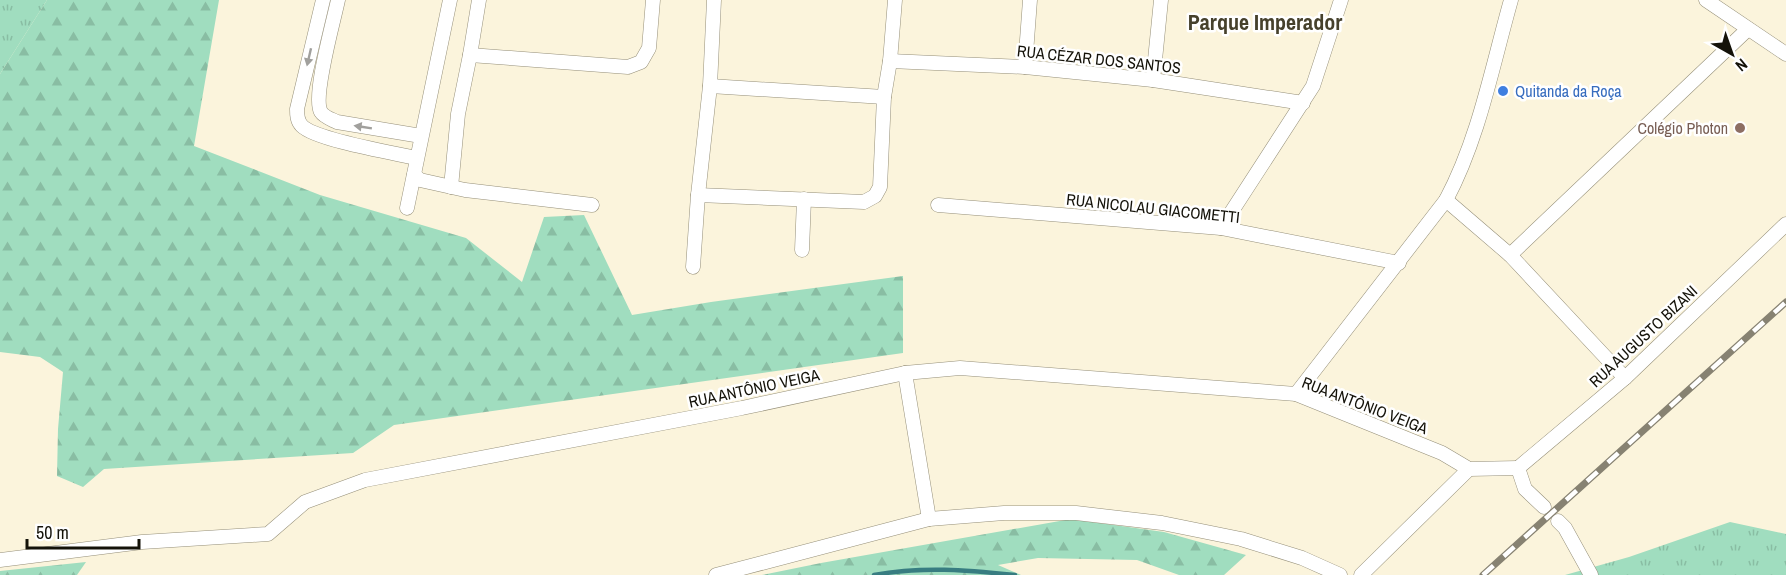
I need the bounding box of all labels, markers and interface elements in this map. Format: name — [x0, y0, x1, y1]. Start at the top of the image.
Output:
district label: Parque Imperador — [1188, 7, 1342, 37]
north arrow — [1702, 24, 1762, 84]
street label: RUA CÉZAR DOS SANTOS — [1016, 39, 1182, 79]
one-way arrow — [304, 48, 314, 66]
text: N — [1731, 54, 1752, 77]
place label: Quitanda da Roça — [1515, 80, 1622, 102]
marker: Quitanda da Roça — [1496, 84, 1510, 98]
place label: Colégio Photon — [1638, 117, 1728, 139]
marker: Colégio Photon — [1733, 121, 1747, 135]
one-way arrow — [354, 123, 373, 132]
street label: RUA NICOLAU GIACOMETTI — [1065, 188, 1241, 228]
street label: RUA AUGUSTO BIZANI — [1584, 280, 1702, 392]
street label: RUA ANTÔNIO VEIGA — [687, 363, 822, 413]
street label: RUA ANTÔNIO VEIGA — [1299, 371, 1431, 439]
scale bar — [27, 512, 140, 550]
text: 50 m — [36, 520, 69, 545]

